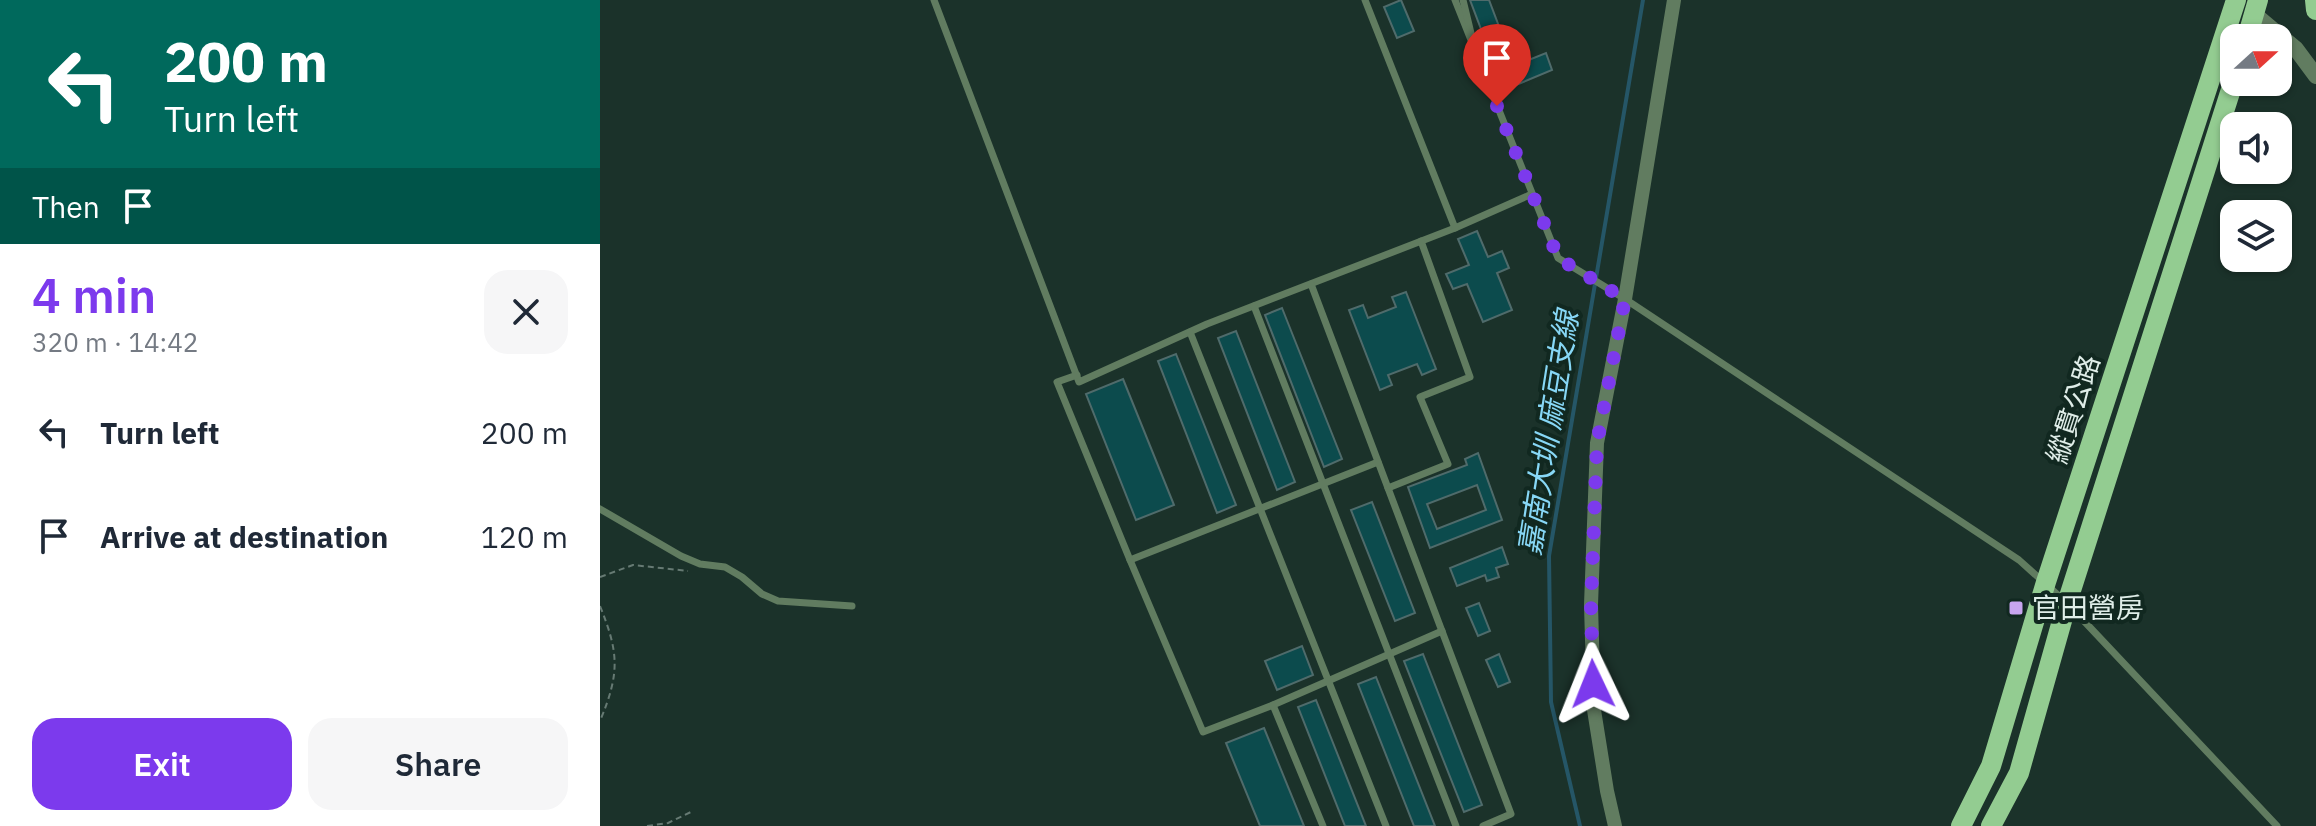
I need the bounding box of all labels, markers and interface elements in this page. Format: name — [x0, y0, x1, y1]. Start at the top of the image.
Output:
pin — [1463, 24, 1531, 106]
north arrow — [2220, 24, 2292, 96]
map controls — [2220, 24, 2292, 272]
text: 200 m — [164, 25, 328, 97]
icon: left — [32, 32, 136, 136]
icon: arrive — [1475, 36, 1519, 80]
text: Turn left — [164, 95, 299, 142]
button: sound — [2220, 112, 2292, 184]
icon: arrive — [116, 184, 160, 228]
text: Then — [32, 187, 100, 226]
button: layers — [2220, 200, 2292, 272]
text: 4 min — [32, 264, 156, 326]
button: close — [484, 270, 568, 354]
water label: 嘉南大圳 麻豆支線 — [1509, 305, 1587, 558]
text: 320 m · 14:42 — [32, 325, 198, 359]
street label: 縱貫公路 — [2038, 350, 2107, 468]
icon: left — [32, 410, 76, 454]
text: Turn left — [100, 413, 219, 452]
text: 200 m — [481, 413, 568, 452]
icon: arrive — [32, 514, 76, 558]
text: Arrive at destination — [100, 517, 388, 556]
text: 120 m — [481, 517, 568, 556]
place label: 官田營房 — [2032, 589, 2144, 626]
marker: 官田營房 — [2007, 599, 2025, 617]
position arrow — [1551, 642, 1635, 726]
button: Exit — [32, 718, 292, 810]
button: Share — [308, 718, 568, 810]

